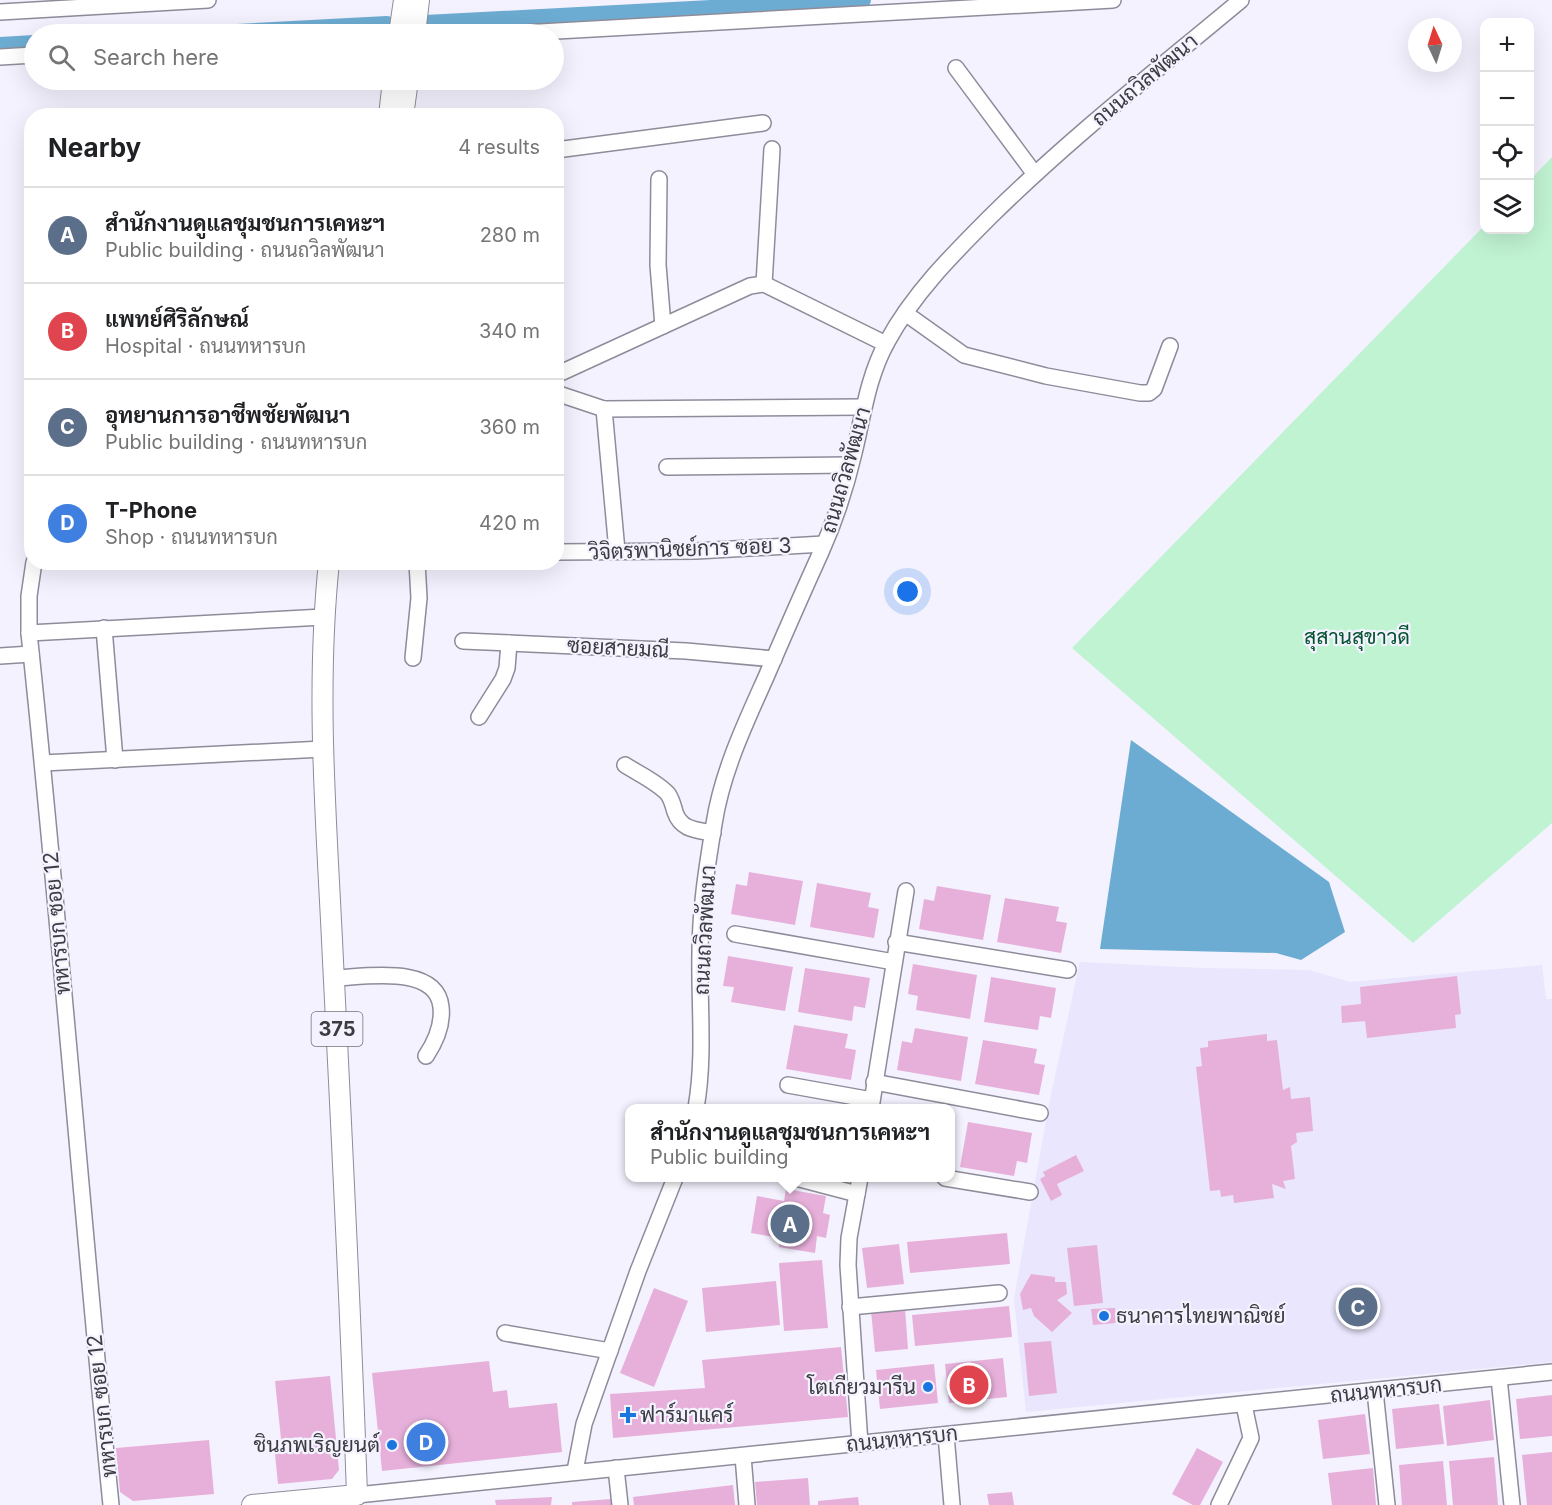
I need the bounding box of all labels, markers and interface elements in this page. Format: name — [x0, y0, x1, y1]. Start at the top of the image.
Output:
north arrow — [1408, 18, 1462, 72]
map controls — [1480, 18, 1534, 234]
button: + — [1480, 18, 1534, 72]
search box — [24, 24, 564, 90]
street label: ถนนถวิลพัฒนา — [1087, 28, 1203, 131]
icon: search — [45, 41, 78, 74]
text: Search here — [93, 44, 219, 70]
button: − — [1480, 72, 1534, 126]
button: locate — [1480, 126, 1534, 180]
text: Nearby — [48, 132, 141, 163]
text: 4 results — [458, 135, 540, 159]
button: layers — [1480, 180, 1534, 234]
text: สำนักงานดูแลชุมชนการเคหะฯ — [105, 210, 385, 236]
text: A — [60, 223, 75, 247]
text: 280 m — [480, 223, 540, 247]
text: Public building · ถนนถวิลพัฒนา — [105, 238, 385, 262]
text: แพทย์ศิริลักษณ์ — [105, 306, 249, 332]
text: B — [61, 319, 74, 343]
text: 340 m — [479, 319, 540, 343]
text: Hospital · ถนนทหารบก — [105, 334, 306, 358]
text: อุทยานการอาชีพชัยพัฒนา — [105, 402, 350, 428]
street label: ถนนถวิลพัฒนา — [816, 404, 875, 536]
text: C — [60, 415, 75, 439]
text: 360 m — [479, 415, 540, 439]
text: Public building · ถนนทหารบก — [105, 430, 367, 454]
text: T-Phone — [105, 497, 197, 523]
text: D — [60, 511, 75, 535]
text: 420 m — [479, 511, 540, 535]
text: Shop · ถนนทหารบก — [105, 525, 278, 549]
street label: วิจิตรพานิชย์การ ซอย 3 — [587, 531, 792, 565]
your location — [893, 577, 922, 606]
park label: สุสานสุขาวดี — [1304, 624, 1410, 651]
street label: ซอยสายมณี — [566, 632, 670, 663]
street label: ทหารบก ซอย 12 — [38, 850, 75, 996]
street label: ถนนถวิลพัฒนา — [689, 864, 720, 996]
road number: 375 — [312, 1012, 362, 1046]
popup — [625, 1104, 955, 1182]
text: สำนักงานดูแลชุมชนการเคหะฯ — [650, 1119, 930, 1145]
text: Public building — [650, 1145, 788, 1169]
pin: A — [770, 1202, 810, 1246]
pin: C — [1338, 1284, 1378, 1330]
place label: ธนาคารไทยพาณิชย์ — [1116, 1302, 1285, 1328]
marker: ธนาคารไทยพาณิชย์ — [1097, 1309, 1111, 1323]
street label: ทหารบก ซอย 12 — [82, 1333, 121, 1479]
pin: B — [950, 1362, 988, 1408]
street label: ถนนทหารบก — [1329, 1371, 1443, 1408]
place label: โตเกียวมารีน — [806, 1374, 916, 1399]
marker: โตเกียวมารีน — [921, 1380, 935, 1394]
place label: ฟาร์มาแคร์ — [640, 1401, 734, 1427]
marker: ฟาร์มาแคร์ — [621, 1408, 635, 1422]
pin: D — [406, 1420, 446, 1464]
street label: ถนนทหารบก — [845, 1420, 959, 1457]
place label: ชินภพเริญยนต์ — [254, 1431, 380, 1457]
marker: ชินภพเริญยนต์ — [385, 1438, 399, 1452]

